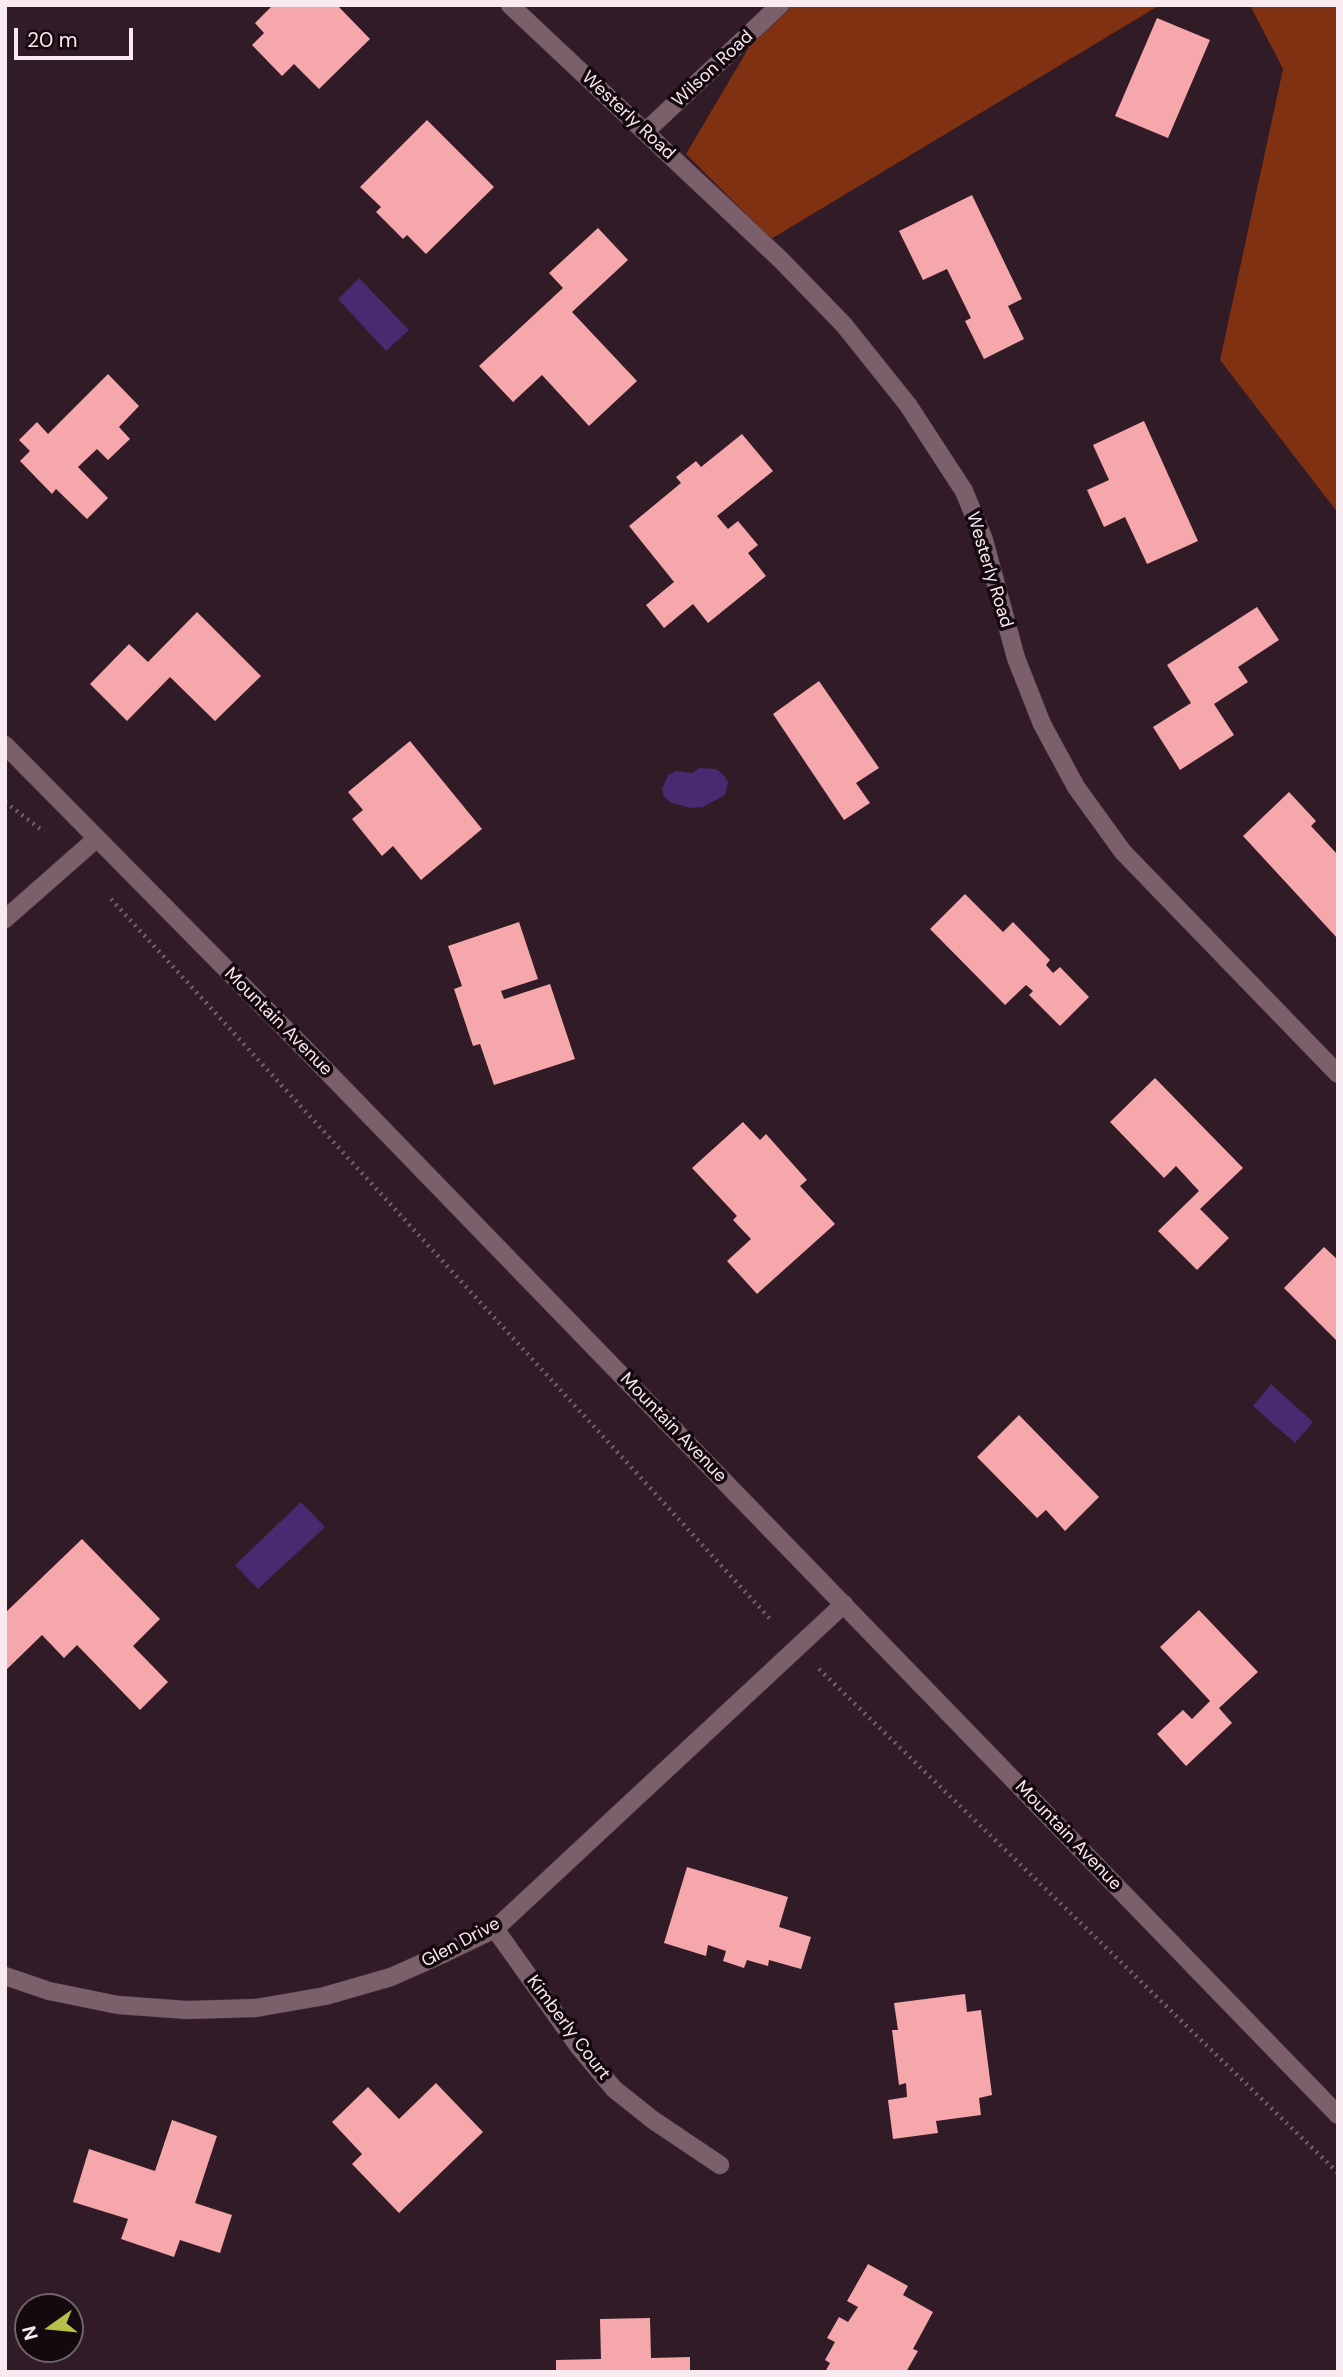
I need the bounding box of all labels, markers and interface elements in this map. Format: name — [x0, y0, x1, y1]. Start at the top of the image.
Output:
scale bar — [18, 14, 136, 58]
text: 20 m — [27, 26, 78, 54]
street label: Wilson Road — [668, 26, 758, 112]
street label: Westerly Road — [577, 67, 679, 165]
street label: Westerly Road — [961, 510, 1017, 630]
street label: Mountain Avenue — [219, 963, 337, 1081]
street label: Mountain Avenue — [615, 1369, 731, 1487]
street label: Mountain Avenue — [1010, 1777, 1126, 1895]
street label: Glen Drive — [418, 1913, 504, 1973]
street label: Kimberly Court — [522, 1971, 614, 2085]
north arrow — [14, 2293, 84, 2363]
text: N — [16, 2323, 44, 2343]

